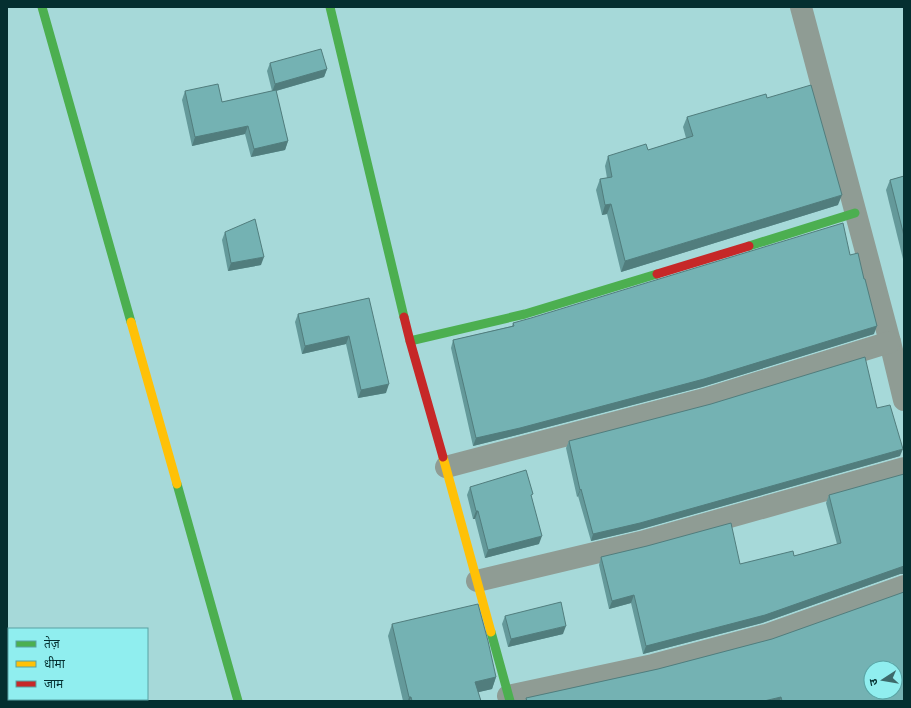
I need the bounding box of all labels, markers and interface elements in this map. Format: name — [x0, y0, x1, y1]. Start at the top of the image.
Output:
legend — [8, 628, 148, 700]
text: तेज़ — [44, 636, 61, 651]
text: धीमा — [44, 656, 66, 671]
north arrow — [863, 660, 903, 700]
text: जाम — [44, 677, 64, 691]
text: उ — [867, 677, 880, 686]

